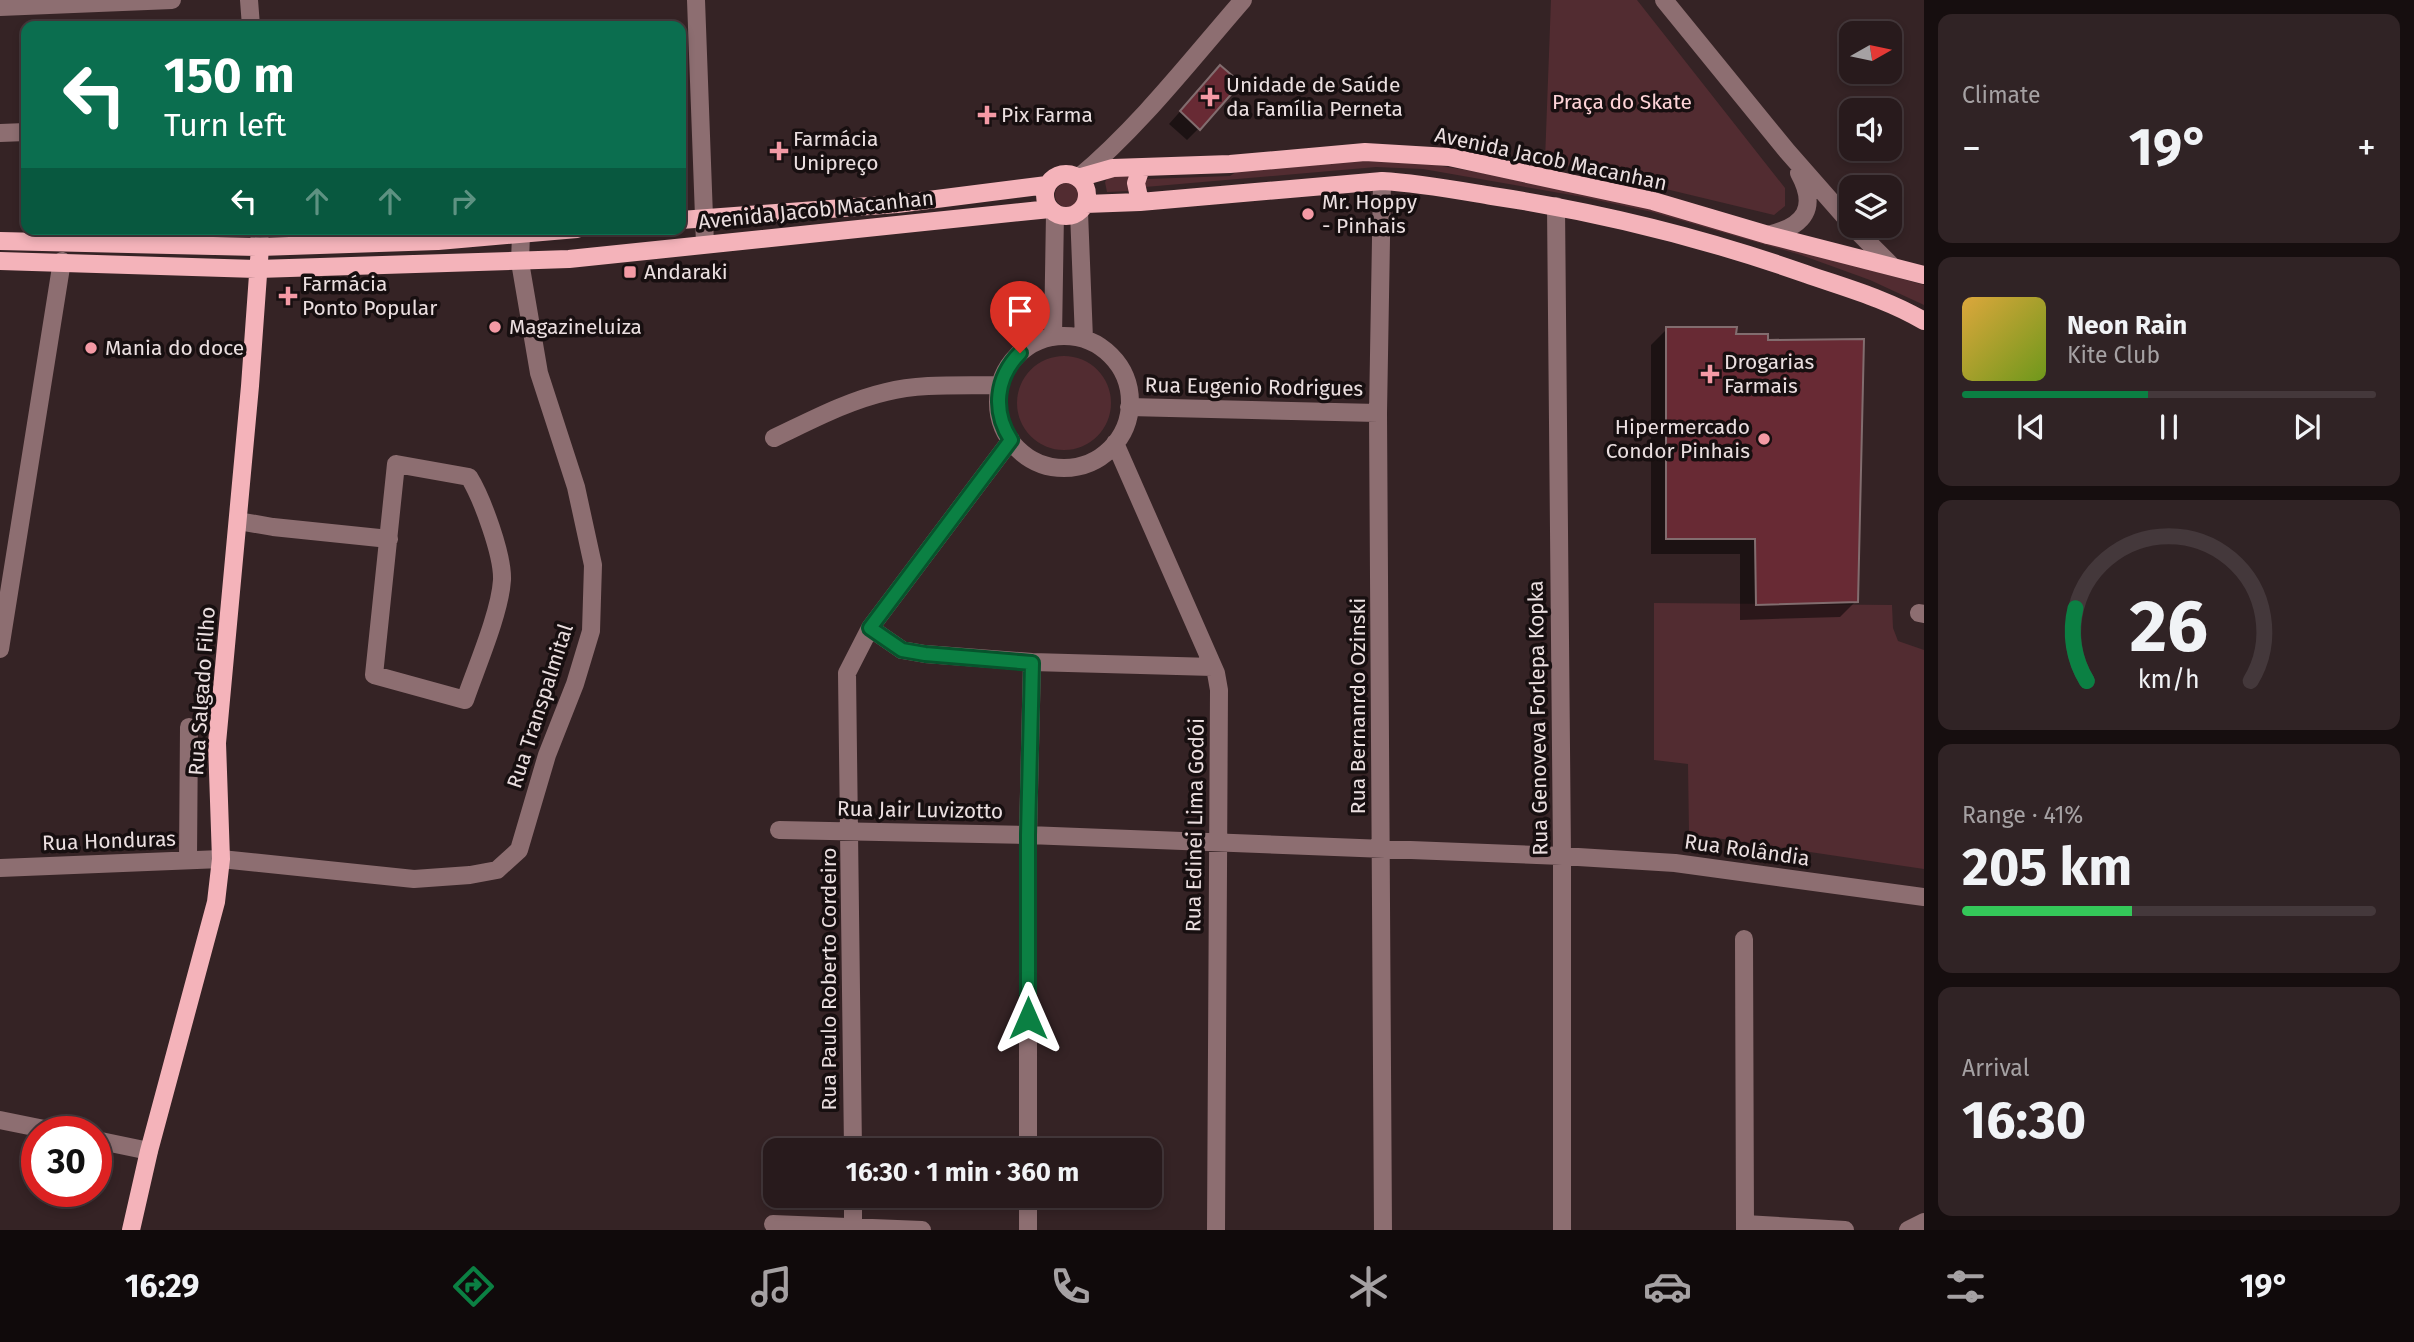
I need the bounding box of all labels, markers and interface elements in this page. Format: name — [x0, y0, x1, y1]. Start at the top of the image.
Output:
north arrow — [1839, 21, 1902, 84]
map controls — [1839, 21, 1902, 238]
text: 150 m — [164, 46, 295, 105]
icon: left — [49, 49, 140, 140]
place label: Unidade de Saúde da Família Perneta — [1226, 72, 1403, 122]
text: Climate — [1962, 81, 2041, 109]
marker: Unidade de Saúde da Família Perneta — [1200, 87, 1220, 107]
park label: Praça do Skate — [1552, 89, 1692, 115]
button: sound — [1839, 98, 1902, 161]
place label: Pix Farma — [1001, 102, 1093, 128]
text: Turn left — [164, 106, 286, 144]
marker: Pix Farma — [979, 107, 995, 123]
text: 19° — [2129, 116, 2209, 179]
street label: Avenida Jacob Macanhan — [1433, 122, 1669, 196]
text: − — [1962, 125, 1981, 171]
text: + — [2357, 125, 2376, 171]
place label: Farmácia Unipreço — [793, 126, 878, 176]
marker: Farmácia Unipreço — [771, 143, 787, 159]
button: layers — [1839, 175, 1902, 238]
icon: left — [225, 182, 263, 220]
icon: ahead — [298, 182, 336, 220]
icon: ahead — [371, 182, 409, 220]
icon: right — [444, 182, 482, 220]
street label: Avenida Jacob Macanhan — [697, 185, 935, 235]
place label: Mr. Hoppy - Pinhais — [1322, 189, 1418, 239]
marker: Mr. Hoppy - Pinhais — [1300, 206, 1316, 222]
place label: Andaraki — [644, 259, 728, 285]
marker: Andaraki — [622, 264, 638, 280]
place label: Farmácia Ponto Popular — [302, 271, 437, 321]
pin — [990, 281, 1050, 353]
marker: Farmácia Ponto Popular — [280, 288, 296, 304]
icon: arrive — [1001, 292, 1039, 330]
text: Neon Rain — [2067, 310, 2187, 341]
place label: Magazineluiza — [509, 314, 642, 340]
marker: Magazineluiza — [487, 319, 503, 335]
place label: Mania do doce — [105, 335, 244, 361]
marker: Mania do doce — [83, 340, 99, 356]
text: Kite Club — [2067, 341, 2160, 369]
place label: Drogarias Farmais — [1724, 349, 1814, 399]
marker: Drogarias Farmais — [1702, 366, 1718, 382]
street label: Rua Eugenio Rodrigues — [1145, 372, 1364, 402]
icon: previous — [2012, 408, 2050, 446]
icon: pause — [2150, 408, 2188, 446]
icon: next — [2288, 408, 2326, 446]
place label: Hipermercado Condor Pinhais — [1606, 414, 1750, 464]
marker: Hipermercado Condor Pinhais — [1756, 431, 1772, 447]
street label: Rua Genoveva Forlepa Kopka — [1523, 580, 1553, 856]
text: 26 — [2130, 583, 2208, 670]
street label: Rua Bernanrdo Ozinski — [1345, 598, 1371, 814]
street label: Rua Salgado Filho — [183, 606, 221, 776]
street label: Rua Transpalmital — [501, 620, 579, 792]
text: km/h — [2138, 665, 2200, 695]
street label: Rua Edinei Lima Godói — [1180, 718, 1210, 932]
street label: Rua Jair Luvizotto — [837, 796, 1003, 824]
text: Range · 41% — [1962, 801, 2083, 829]
street label: Rua Honduras — [42, 826, 177, 856]
street label: Rua Rolândia — [1683, 828, 1811, 872]
text: 205 km — [1962, 836, 2132, 899]
street label: Rua Paulo Roberto Cordeiro — [816, 847, 842, 1111]
position arrow — [991, 981, 1065, 1055]
text: Arrival — [1962, 1054, 2029, 1082]
text: 16:30 — [1962, 1089, 2086, 1152]
speed limit sign: 30 — [21, 1116, 112, 1207]
text: 16:30 · 1 min · 360 m — [846, 1157, 1079, 1188]
icon: directions — [449, 1262, 498, 1311]
icon: music — [747, 1262, 796, 1311]
icon: phone — [1046, 1262, 1095, 1311]
icon: climate — [1344, 1262, 1393, 1311]
icon: car — [1643, 1262, 1692, 1311]
icon: filters — [1941, 1262, 1990, 1311]
text: 16:29 — [125, 1267, 199, 1305]
text: 19° — [2240, 1267, 2289, 1305]

